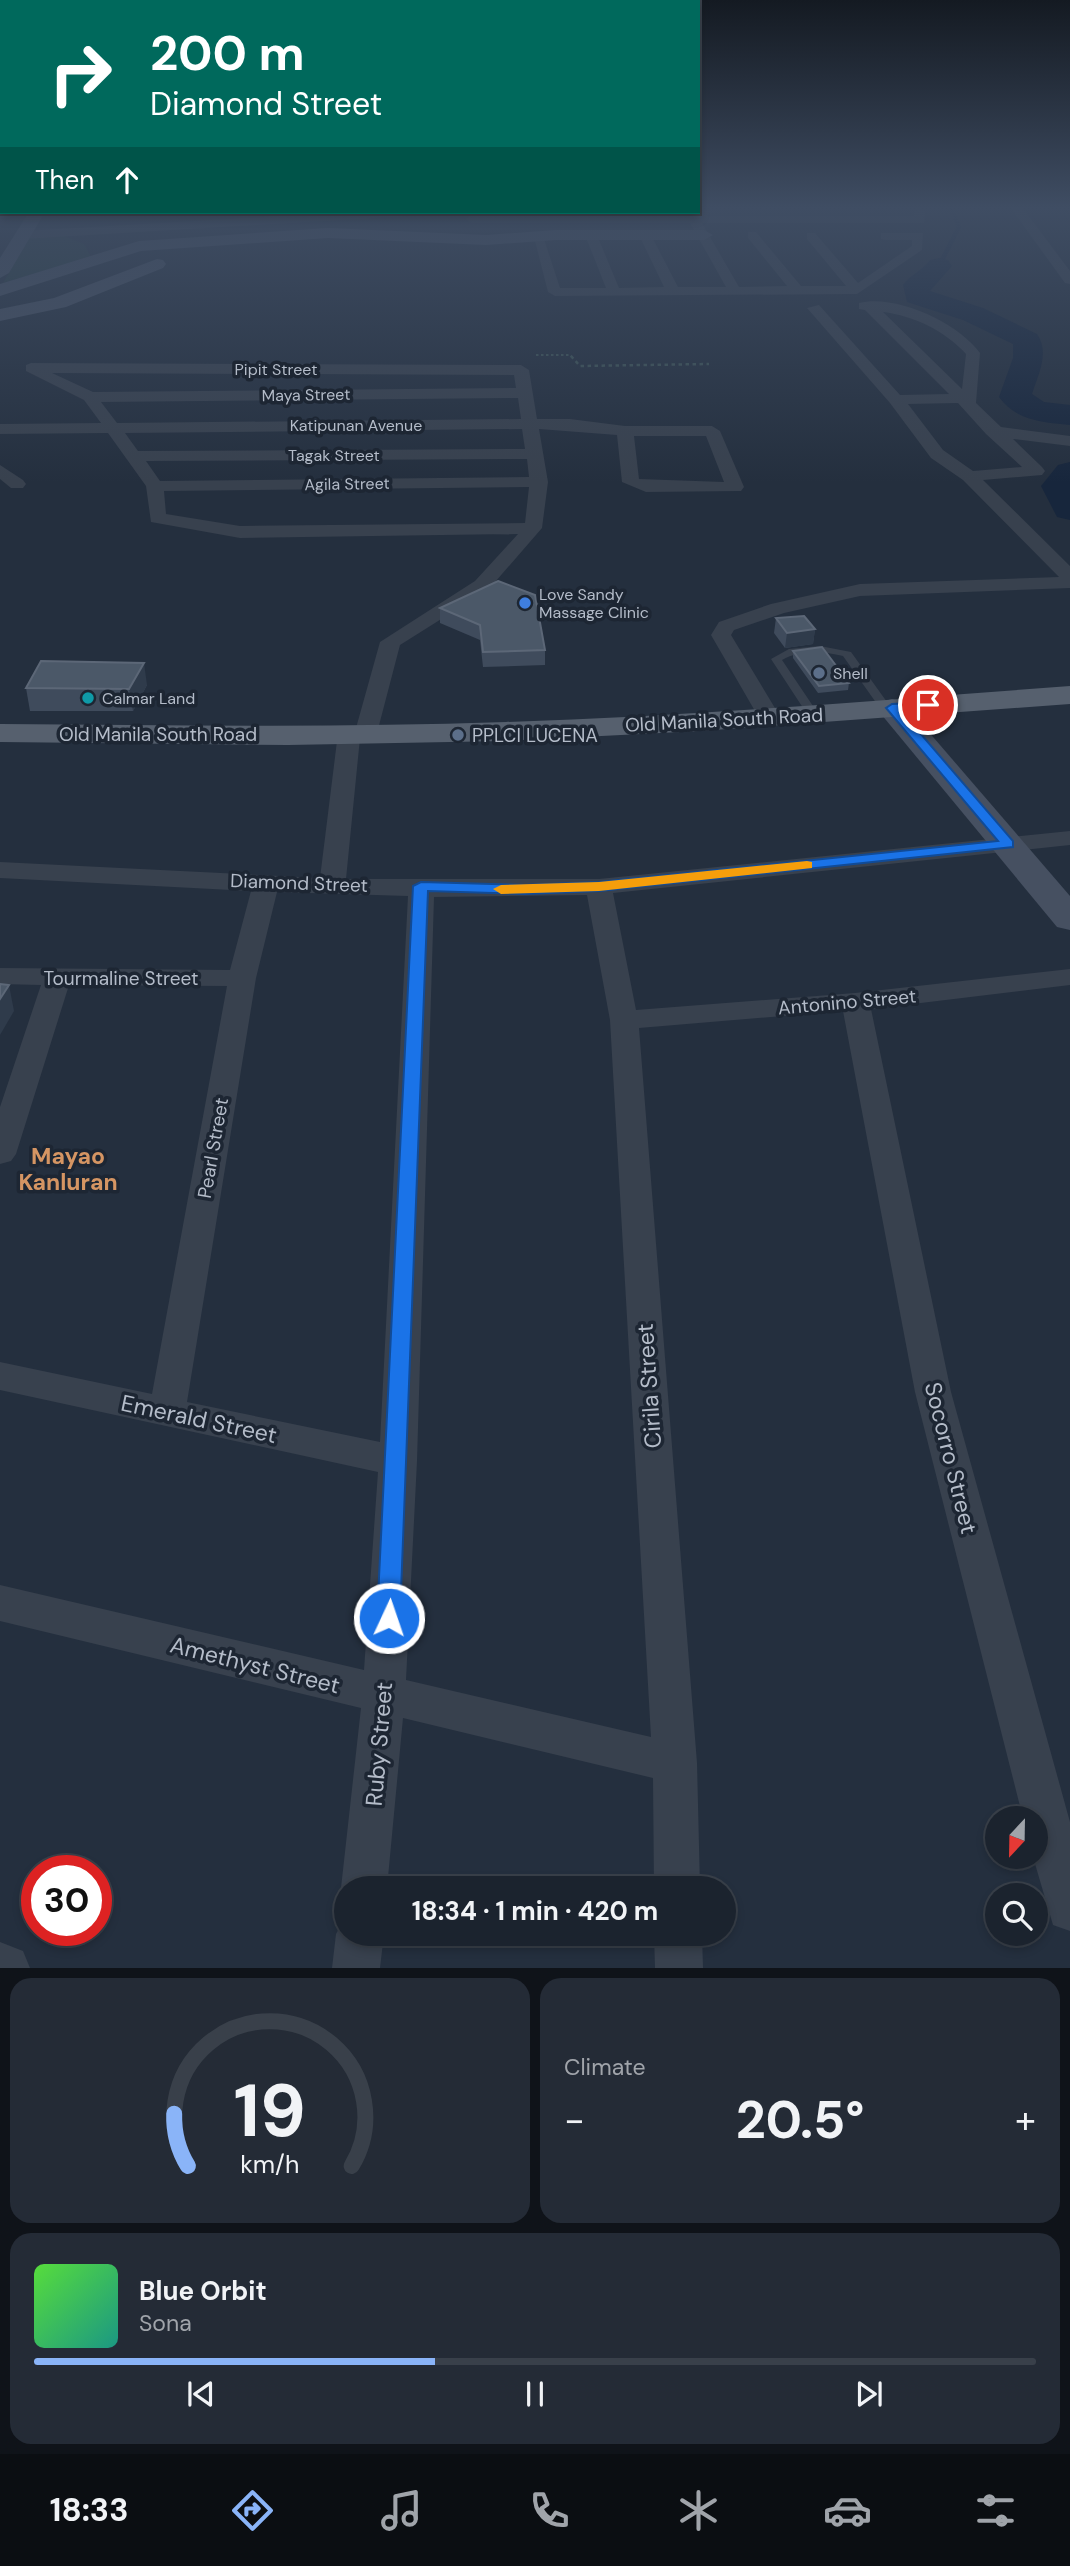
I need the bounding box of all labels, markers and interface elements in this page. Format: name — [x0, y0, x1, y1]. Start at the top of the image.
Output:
text: 200 m — [150, 21, 305, 85]
icon: right — [35, 28, 126, 119]
text: Diamond Street — [150, 83, 382, 125]
icon: ahead — [108, 161, 146, 199]
text: Then — [35, 163, 94, 197]
street label: Pipit Street — [235, 359, 317, 380]
street label: Maya Street — [262, 384, 350, 406]
street label: Katipunan Avenue — [290, 415, 422, 436]
street label: Tagak Street — [288, 445, 380, 466]
street label: Agila Street — [304, 473, 390, 495]
place label: Love Sandy Massage Clinic — [539, 584, 649, 623]
marker: Love Sandy Massage Clinic — [517, 595, 533, 611]
place label: Shell — [833, 663, 868, 684]
marker: Shell — [811, 665, 827, 681]
pin — [898, 675, 958, 735]
icon: arrive — [909, 686, 947, 724]
place label: Calmar Land — [102, 688, 195, 709]
marker: Calmar Land — [80, 690, 96, 706]
street label: Old Manila South Road — [624, 702, 824, 738]
street label: Old Manila South Road — [59, 722, 257, 747]
place label: PPLCI LUCENA — [472, 723, 598, 748]
marker: PPLCI LUCENA — [450, 727, 466, 743]
street label: Diamond Street — [230, 868, 368, 898]
street label: Tourmaline Street — [44, 966, 198, 991]
street label: Antonino Street — [777, 984, 917, 1020]
street label: Pearl Street — [192, 1096, 234, 1200]
district label: Mayao Kanluran — [18, 1141, 118, 1197]
street label: Cirila Street — [630, 1323, 668, 1449]
street label: Socorro Street — [918, 1379, 984, 1537]
street label: Emerald Street — [118, 1388, 280, 1450]
position arrow — [352, 1581, 426, 1655]
street label: Amethyst Street — [167, 1629, 343, 1701]
street label: Ruby Street — [359, 1681, 399, 1807]
north arrow — [985, 1806, 1048, 1869]
map controls — [985, 1806, 1048, 1946]
speed limit sign: 30 — [21, 1855, 112, 1946]
button: search — [985, 1883, 1048, 1946]
text: 18:34 · 1 min · 420 m — [412, 1894, 658, 1928]
text: Climate — [564, 2052, 646, 2082]
text: 19 — [234, 2065, 306, 2160]
text: 20.5° — [736, 2086, 864, 2154]
text: − — [564, 2095, 585, 2145]
text: + — [1015, 2095, 1036, 2145]
text: km/h — [240, 2148, 300, 2181]
text: Blue Orbit — [139, 2274, 267, 2308]
text: Sona — [139, 2308, 192, 2338]
icon: previous — [182, 2375, 220, 2413]
icon: pause — [516, 2375, 554, 2413]
icon: next — [850, 2375, 888, 2413]
icon: directions — [228, 2486, 277, 2535]
icon: music — [377, 2486, 426, 2535]
icon: phone — [525, 2486, 574, 2535]
icon: climate — [674, 2486, 723, 2535]
icon: car — [823, 2486, 872, 2535]
icon: filters — [971, 2486, 1020, 2535]
text: 18:33 — [50, 2489, 128, 2531]

